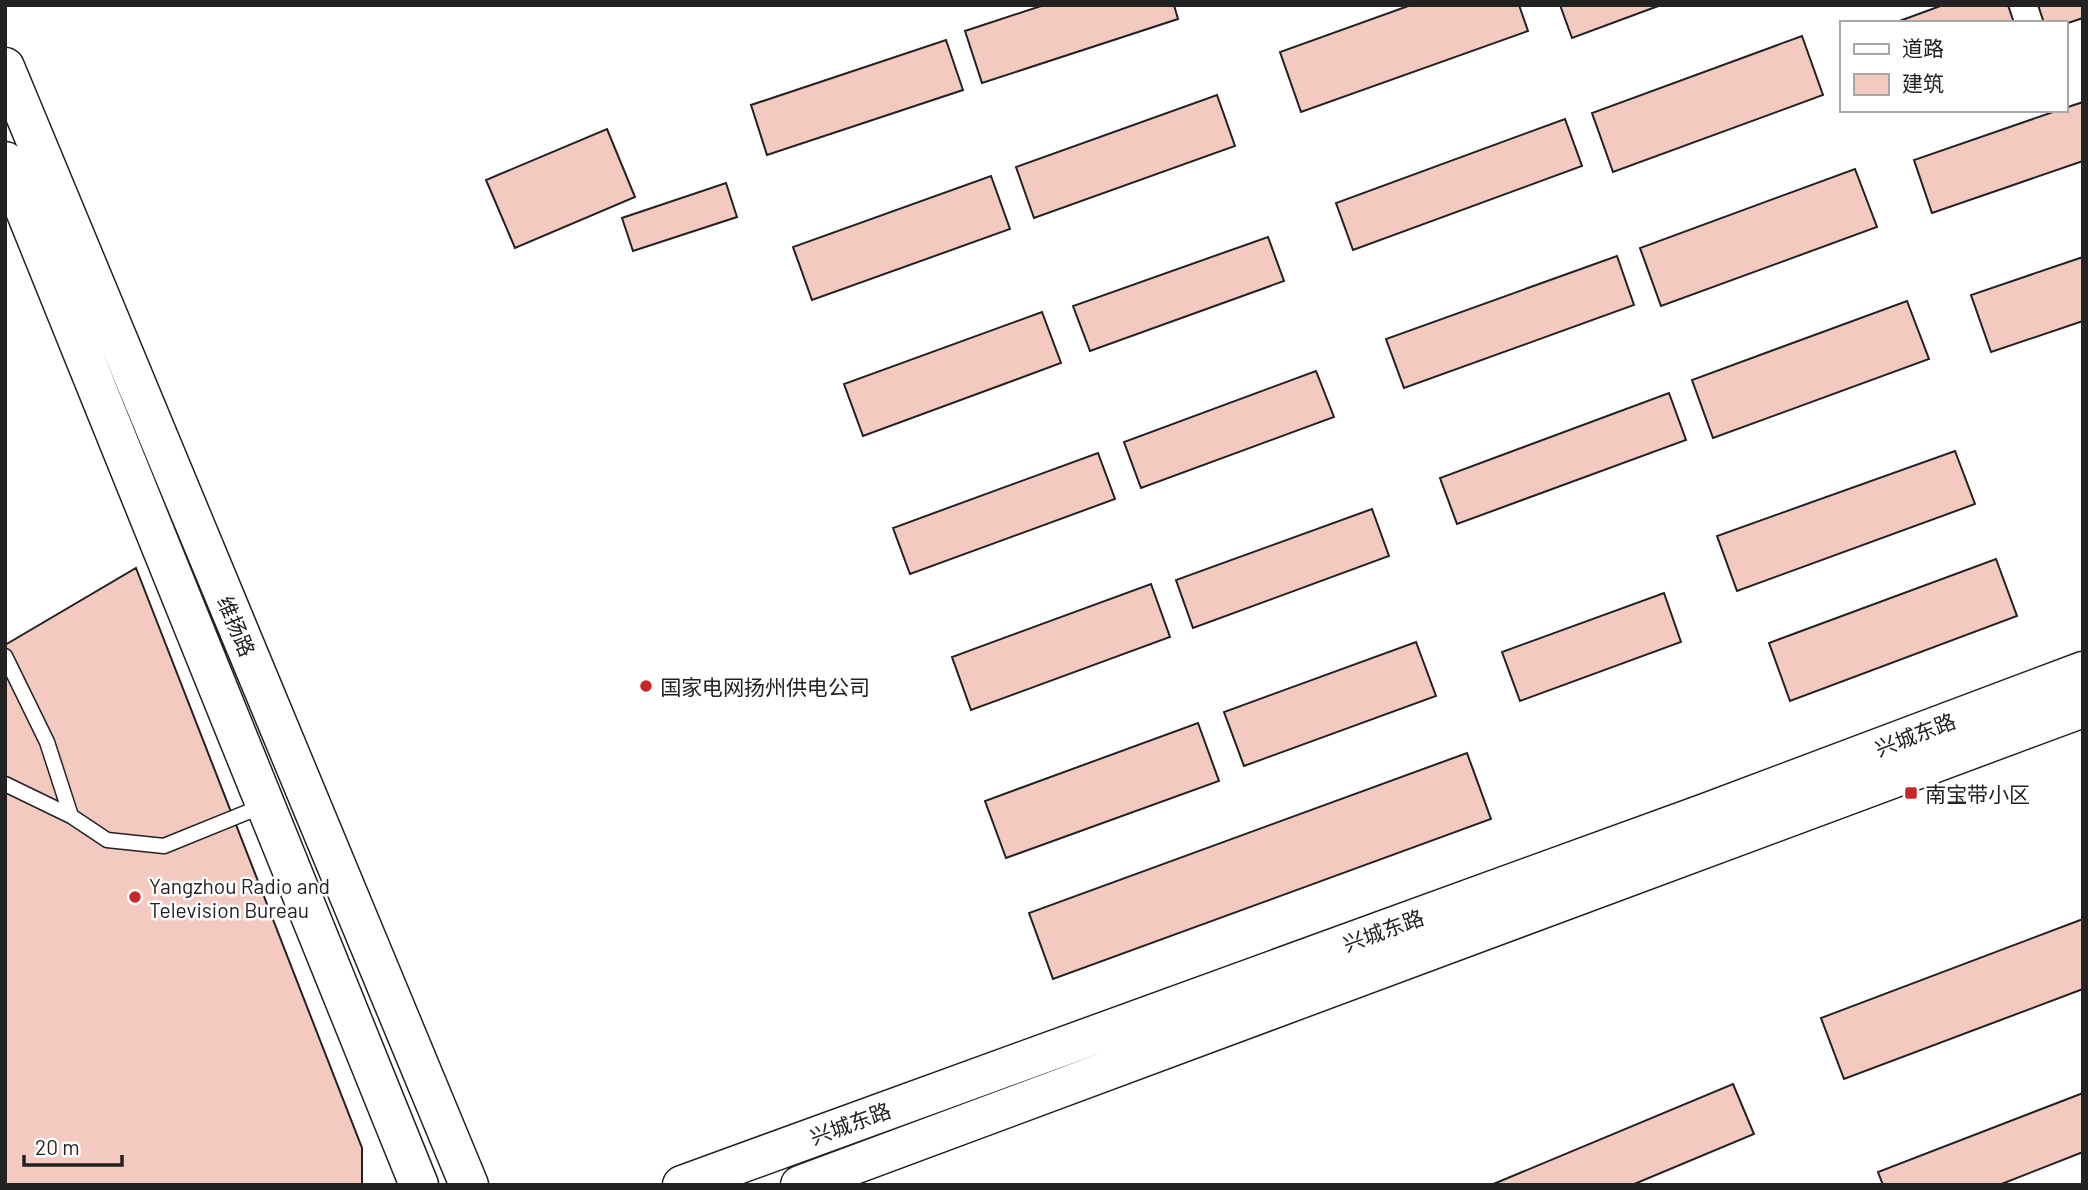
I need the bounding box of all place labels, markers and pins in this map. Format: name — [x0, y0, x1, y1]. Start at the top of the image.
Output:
place label: 国家电网扬州供电公司 — [660, 674, 870, 699]
marker: 国家电网扬州供电公司 — [638, 678, 654, 694]
place label: 南宝带小区 — [1925, 781, 2030, 806]
marker: 南宝带小区 — [1903, 785, 1919, 801]
place label: Yangzhou Radio and Television Bureau — [149, 873, 330, 922]
marker: Yangzhou Radio and Television Bureau — [127, 889, 143, 905]

